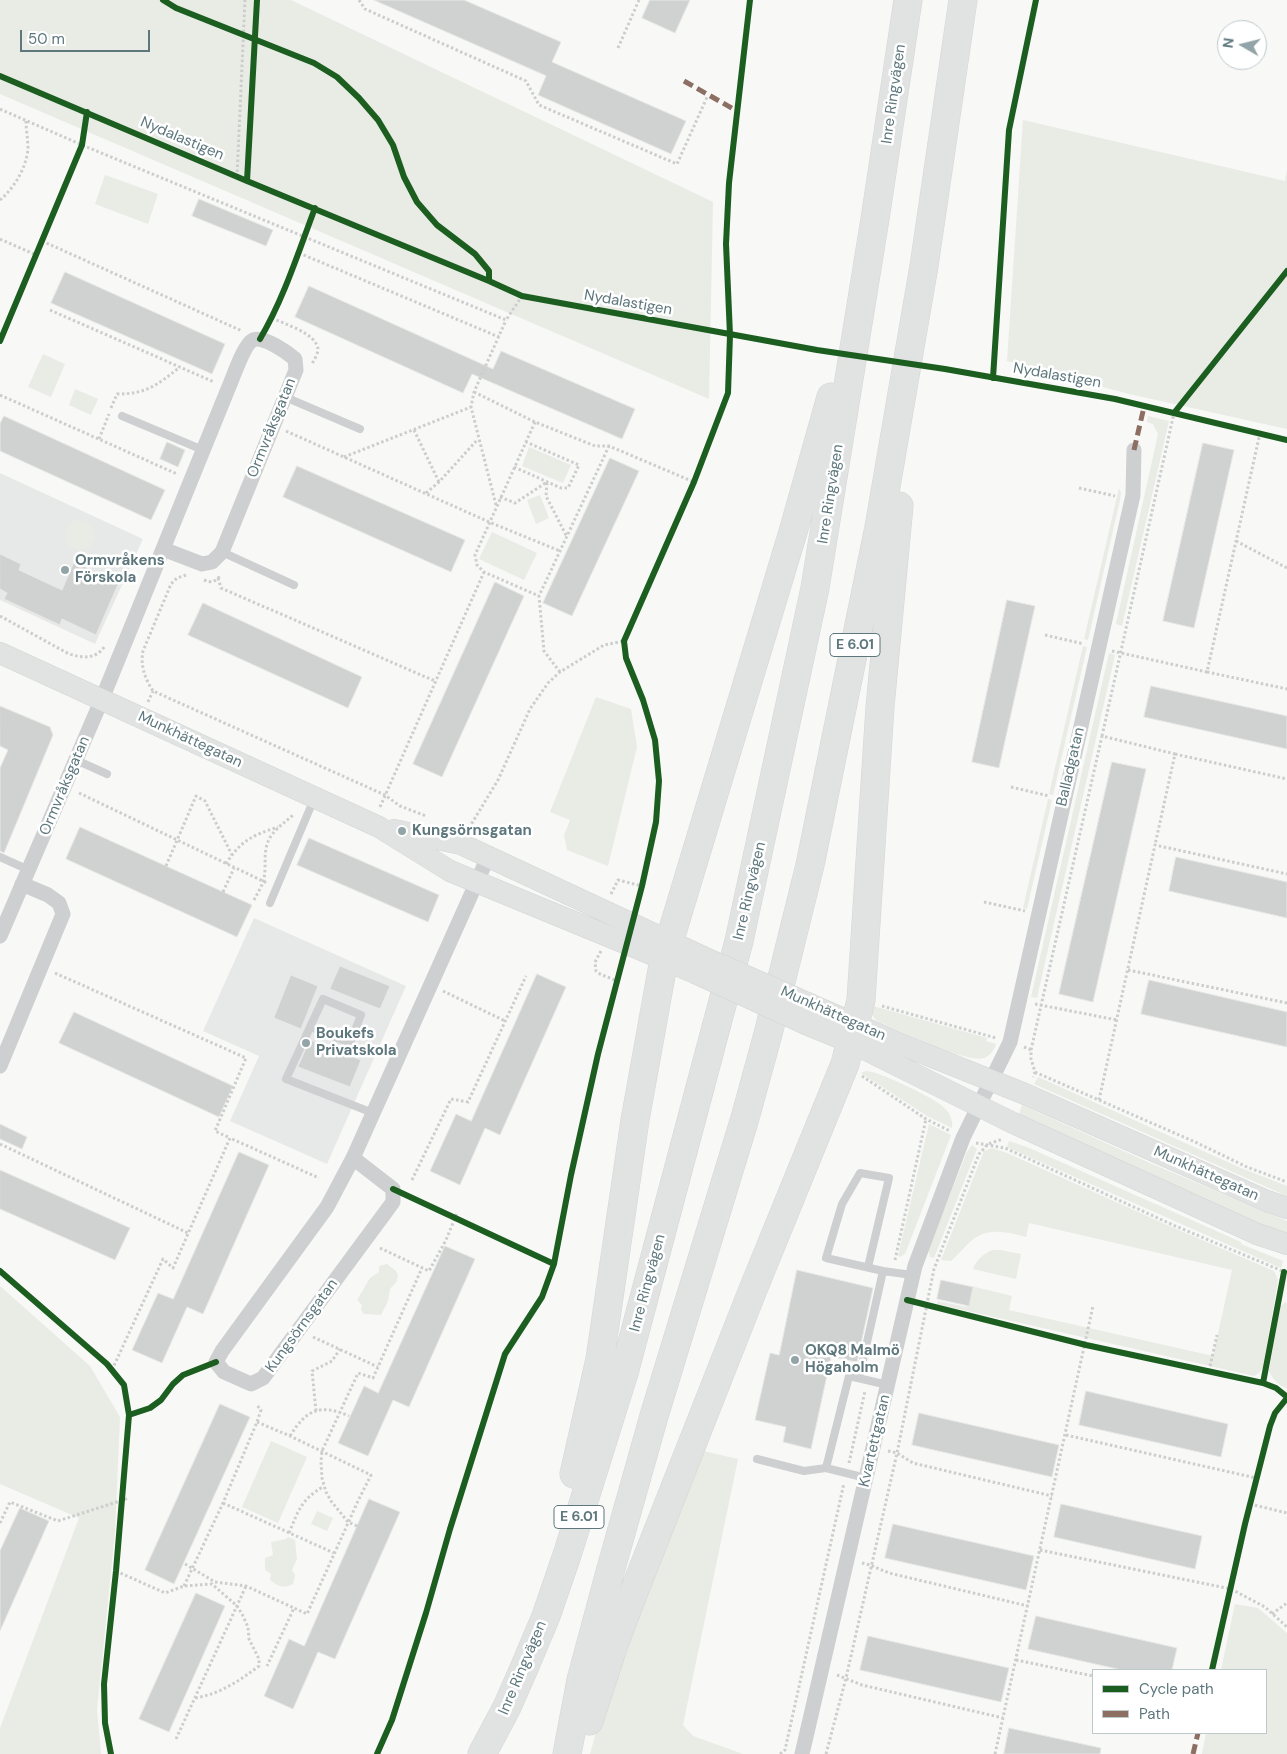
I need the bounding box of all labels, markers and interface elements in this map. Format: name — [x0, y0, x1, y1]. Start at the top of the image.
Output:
scale bar — [22, 20, 152, 52]
north arrow — [1217, 20, 1267, 70]
text: 50 m — [28, 29, 65, 49]
text: N — [1219, 37, 1238, 49]
street label: Inre Ringvägen — [878, 43, 910, 145]
street label: Nydalastigen — [138, 113, 226, 165]
street label: Nydalastigen — [583, 286, 673, 320]
street label: Nydalastigen — [1012, 359, 1102, 393]
street label: Ormvråksgatan — [244, 376, 300, 480]
street label: Inre Ringvägen — [814, 443, 848, 545]
place label: Ormvråkens Förskola — [75, 552, 165, 587]
marker: Ormvråkens Förskola — [59, 564, 71, 576]
road number: E 6.01 — [830, 634, 880, 656]
street label: Munkhättegatan — [135, 708, 245, 772]
street label: Balladgatan — [1053, 726, 1089, 808]
street label: Ormvråksgatan — [36, 734, 94, 838]
place label: Kungsörnsgatan — [412, 822, 532, 840]
marker: Kungsörnsgatan — [396, 825, 408, 837]
street label: Inre Ringvägen — [730, 840, 770, 942]
street label: Munkhättegatan — [778, 983, 888, 1045]
place label: Boukefs Privatskola — [316, 1025, 397, 1060]
marker: Boukefs Privatskola — [300, 1037, 312, 1049]
street label: Munkhättegatan — [1151, 1143, 1261, 1205]
street label: Inre Ringvägen — [626, 1232, 670, 1334]
street label: Kungsörnsgatan — [262, 1276, 342, 1376]
place label: OKQ8 Malmö Högaholm — [805, 1342, 900, 1377]
marker: OKQ8 Malmö Högaholm — [789, 1354, 801, 1366]
street label: Kvartettgatan — [856, 1393, 894, 1489]
road number: E 6.01 — [554, 1505, 604, 1528]
street label: Inre Ringvägen — [495, 1618, 551, 1718]
legend — [1092, 1669, 1267, 1734]
text: Cycle path — [1139, 1679, 1214, 1699]
text: Path — [1139, 1704, 1170, 1724]

